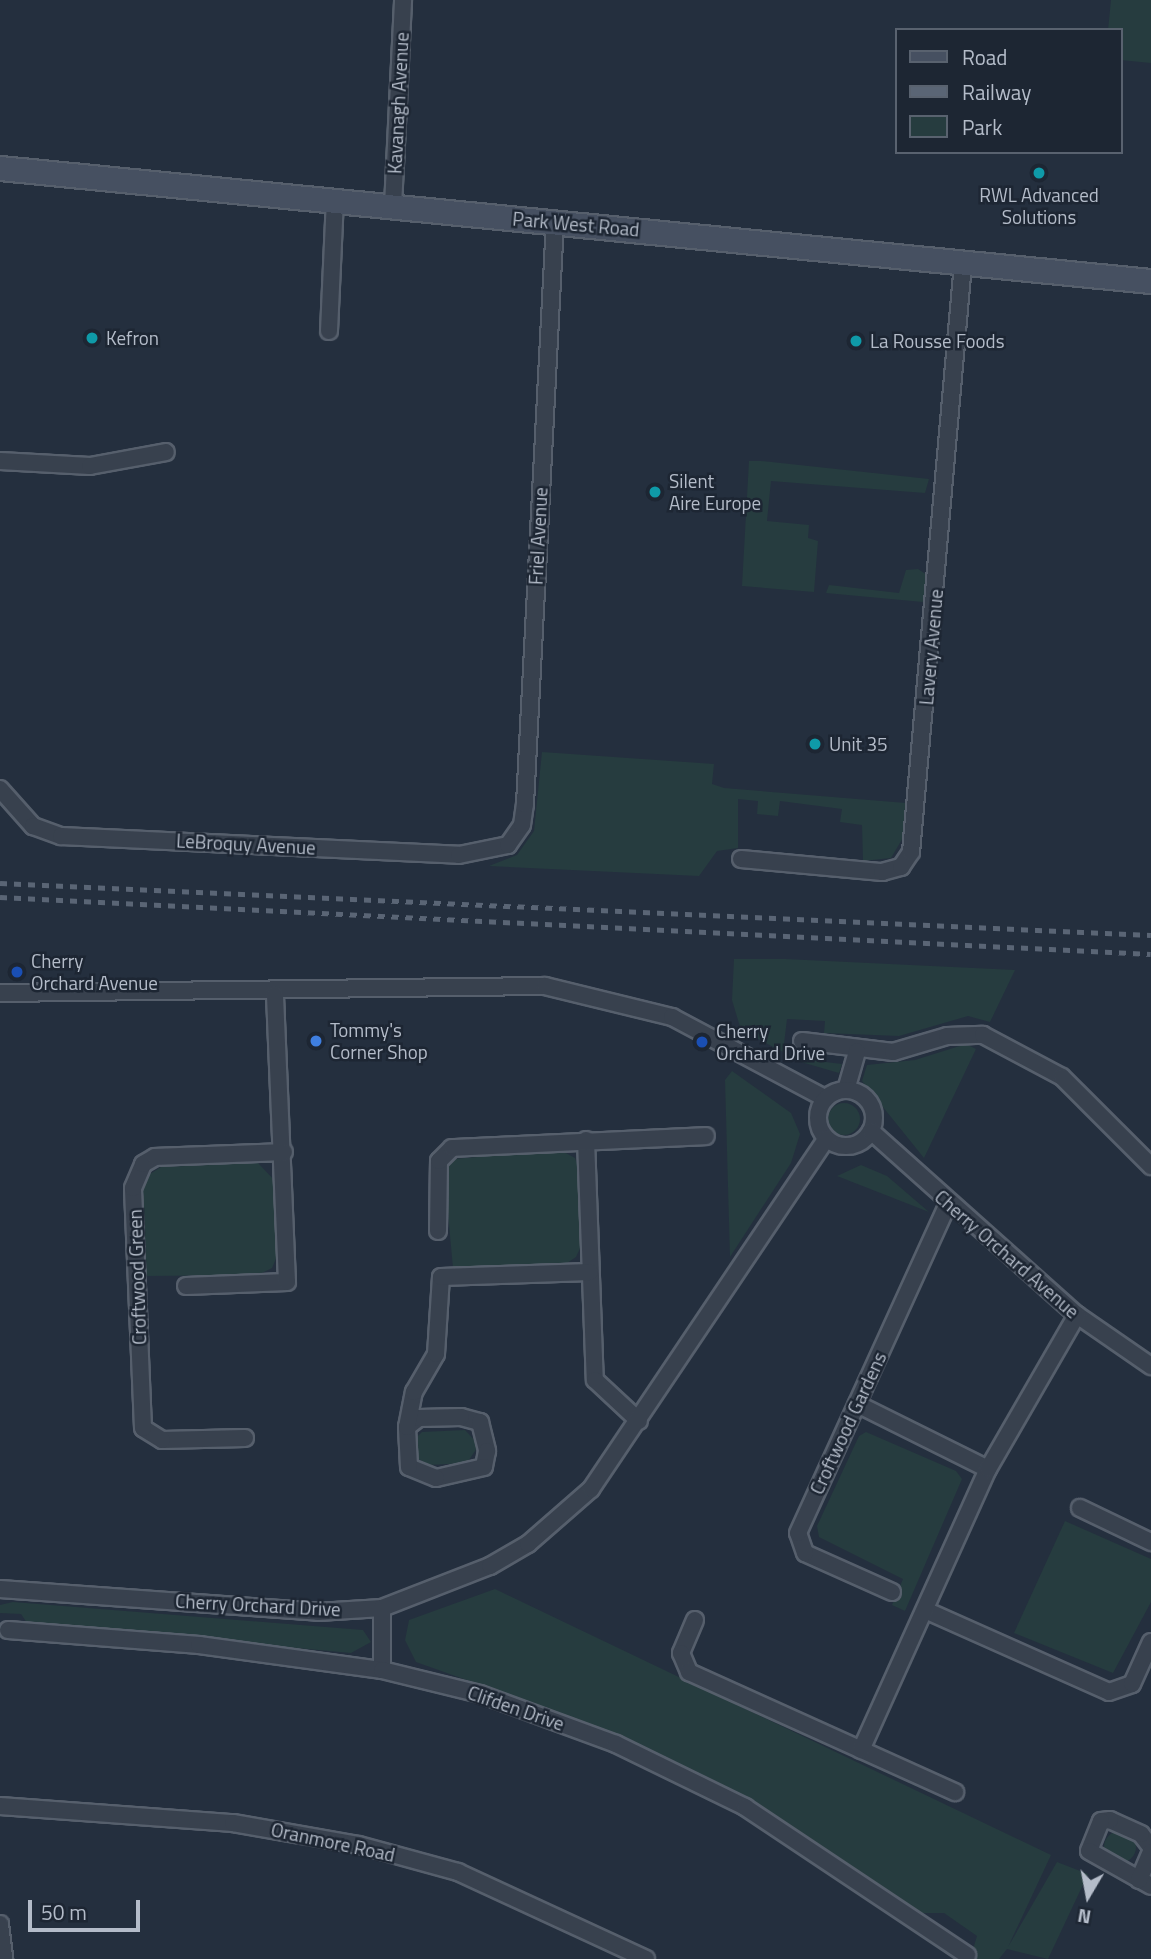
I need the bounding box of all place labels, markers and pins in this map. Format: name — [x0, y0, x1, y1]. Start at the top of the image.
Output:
marker: RWL Advanced Solutions — [1031, 165, 1047, 181]
place label: RWL Advanced Solutions — [979, 184, 1099, 228]
place label: Kefron — [106, 327, 159, 349]
marker: Kefron — [84, 330, 100, 346]
place label: La Rousse Foods — [870, 330, 1005, 352]
marker: La Rousse Foods — [848, 333, 864, 349]
place label: Silent Aire Europe — [669, 470, 761, 514]
marker: Silent Aire Europe — [647, 484, 663, 500]
place label: Unit 35 — [829, 733, 888, 755]
marker: Unit 35 — [807, 736, 823, 752]
place label: Cherry Orchard Avenue — [31, 950, 158, 994]
marker: Cherry Orchard Avenue — [9, 964, 25, 980]
place label: Tommy's Corner Shop — [330, 1019, 428, 1063]
place label: Cherry Orchard Drive — [716, 1020, 825, 1064]
marker: Tommy's Corner Shop — [308, 1033, 324, 1049]
marker: Cherry Orchard Drive — [694, 1034, 710, 1050]

